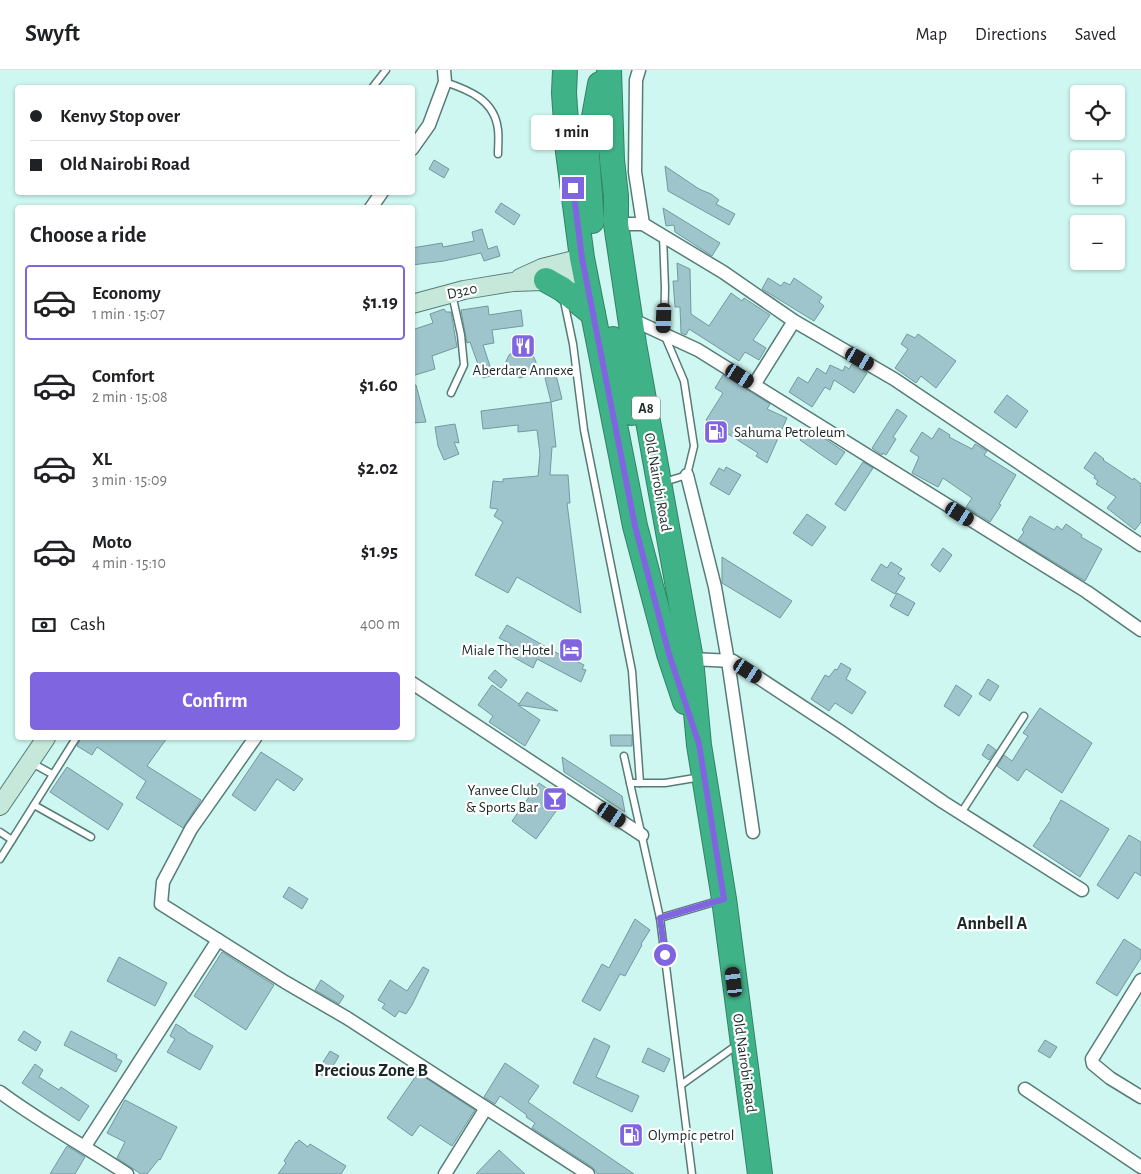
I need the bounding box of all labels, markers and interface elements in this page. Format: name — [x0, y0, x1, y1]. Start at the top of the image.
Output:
text: Swyft — [25, 22, 80, 46]
text: Map — [916, 26, 947, 44]
text: Directions — [975, 26, 1047, 44]
text: Saved — [1075, 26, 1116, 44]
map controls — [1070, 85, 1125, 270]
button: locate — [1070, 85, 1125, 140]
text: Kenvy Stop over — [60, 107, 180, 126]
callout: 1 min — [532, 116, 614, 150]
text: 1 min — [555, 124, 589, 140]
button: + — [1070, 150, 1125, 205]
text: Old Nairobi Road — [60, 155, 190, 174]
route end — [562, 177, 584, 199]
button: − — [1070, 215, 1125, 270]
text: Choose a ride — [30, 224, 146, 246]
icon: car — [32, 280, 77, 325]
street label: D320 — [446, 281, 479, 302]
text: Economy — [92, 284, 161, 303]
text: $1.19 — [362, 293, 398, 312]
car — [655, 303, 672, 333]
text: 1 min · 15:07 — [92, 306, 165, 322]
restaurant icon: Aberdare Annexe — [510, 333, 536, 359]
car — [843, 345, 876, 373]
car — [723, 362, 756, 390]
icon: car — [32, 363, 77, 408]
place label: Aberdare Annexe — [473, 363, 574, 378]
text: Comfort — [92, 367, 154, 386]
text: $1.60 — [359, 376, 398, 395]
text: 2 min · 15:08 — [92, 389, 168, 405]
road number: A8 — [632, 396, 660, 419]
fuel station icon: Sahuma Petroleum — [703, 419, 729, 445]
place label: Sahuma Petroleum — [734, 425, 846, 440]
street label: Old Nairobi Road — [641, 432, 674, 533]
icon: car — [32, 446, 77, 491]
text: XL — [92, 450, 112, 469]
text: $2.02 — [357, 459, 398, 478]
text: 3 min · 15:09 — [92, 472, 167, 488]
car — [943, 500, 976, 528]
icon: car — [32, 529, 77, 574]
text: Moto — [92, 533, 132, 552]
text: $1.95 — [361, 542, 398, 561]
text: 4 min · 15:10 — [92, 555, 166, 571]
icon: cash — [30, 611, 58, 639]
text: Cash — [70, 615, 106, 634]
text: 400 m — [360, 616, 400, 632]
hotel icon: Miale The Hotel — [558, 637, 584, 663]
place label: Miale The Hotel — [462, 643, 554, 658]
car — [731, 657, 764, 685]
button: Confirm — [30, 672, 400, 730]
place label: Yanvee Club & Sports Bar — [466, 783, 538, 815]
bar icon: Yanvee Club & Sports Bar — [542, 786, 568, 812]
car — [595, 800, 628, 830]
district label: Annbell A — [957, 915, 1027, 933]
route start — [654, 944, 676, 966]
car — [724, 966, 743, 998]
street label: Old Nairobi Road — [730, 1013, 759, 1114]
district label: Precious Zone B — [314, 1062, 428, 1080]
fuel station icon: Olympic petrol — [618, 1122, 644, 1148]
place label: Olympic petrol — [648, 1128, 734, 1143]

